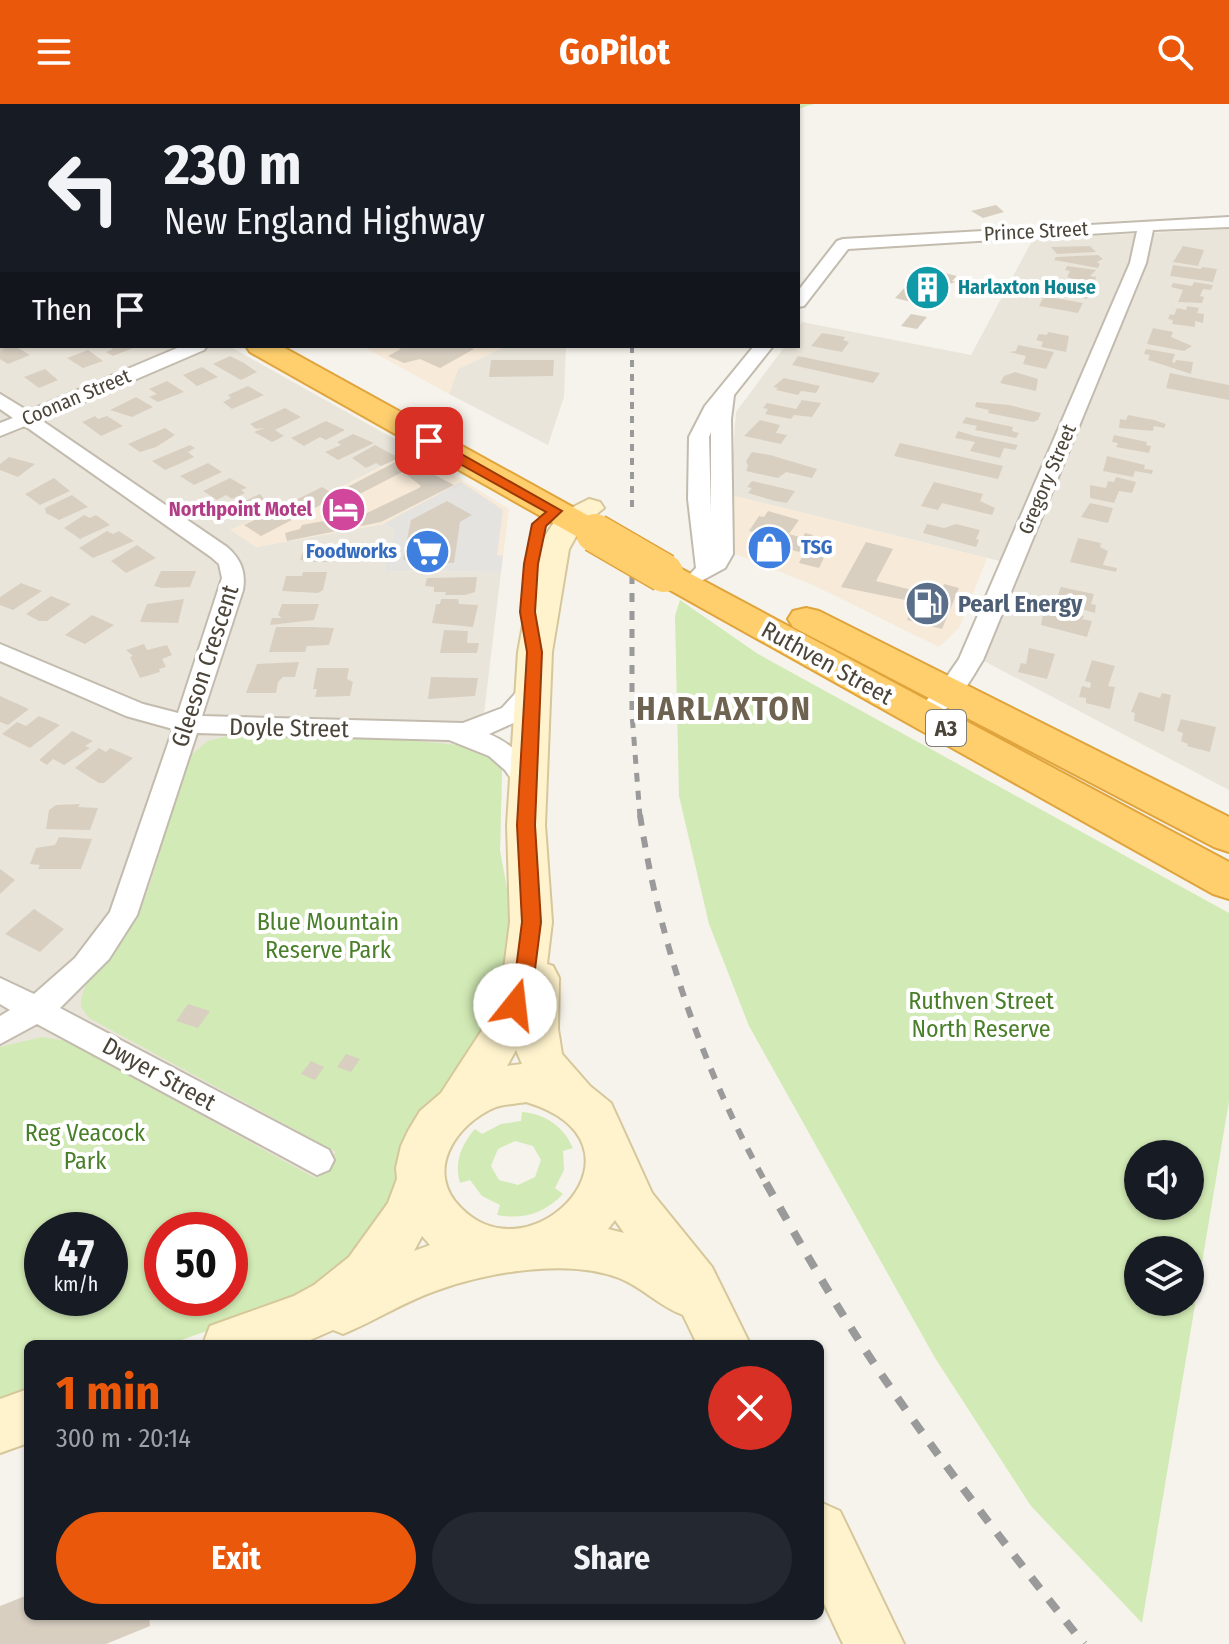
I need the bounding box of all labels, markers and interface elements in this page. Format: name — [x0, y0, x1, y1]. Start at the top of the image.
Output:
icon: menu — [32, 30, 76, 74]
text: GoPilot — [559, 30, 670, 74]
icon: search — [1153, 30, 1197, 74]
text: 230 m — [164, 132, 301, 199]
icon: left — [32, 136, 136, 240]
text: New England Highway — [164, 200, 485, 244]
street label: Prince Street — [983, 216, 1089, 246]
building icon: Harlaxton House — [903, 263, 951, 311]
place label: Harlaxton House — [958, 275, 1096, 299]
icon: arrive — [108, 288, 152, 332]
text: Then — [32, 292, 92, 328]
street label: Coonan Street — [18, 363, 134, 431]
pin — [395, 407, 463, 475]
icon: arrive — [407, 419, 451, 463]
street label: Gregory Street — [1013, 420, 1081, 538]
hotel icon: Northpoint Motel — [319, 485, 367, 533]
place label: Northpoint Motel — [169, 497, 313, 521]
shop icon: TSG — [746, 523, 794, 571]
supermarket icon: Foodworks — [404, 527, 452, 575]
place label: TSG — [801, 535, 833, 559]
place label: Foodworks — [306, 539, 397, 563]
fuel station icon: Pearl Energy — [903, 580, 951, 628]
street label: Gleeson Crescent — [166, 581, 244, 751]
place label: Pearl Energy — [958, 590, 1083, 618]
street label: Ruthven Street — [756, 615, 898, 711]
district label: HARLAXTON — [636, 690, 812, 728]
road number: A3 — [926, 710, 966, 746]
street label: Doyle Street — [229, 713, 349, 743]
park label: Blue Mountain Reserve Park — [257, 908, 399, 964]
position arrow — [473, 963, 557, 1047]
park label: Ruthven Street North Reserve — [908, 987, 1054, 1043]
street label: Dwyer Street — [97, 1031, 221, 1117]
park label: Reg Veacock Park — [25, 1119, 146, 1175]
map controls — [1124, 1140, 1204, 1316]
button: sound — [1124, 1140, 1204, 1220]
speed limit sign: 50 — [144, 1212, 248, 1316]
text: 47 — [58, 1230, 94, 1278]
button: layers — [1124, 1236, 1204, 1316]
text: km/h — [54, 1272, 98, 1296]
text: 1 min — [56, 1364, 161, 1422]
button: close — [708, 1366, 792, 1450]
text: 300 m · 20:14 — [56, 1423, 191, 1454]
button: Exit — [56, 1512, 416, 1604]
button: Share — [432, 1512, 792, 1604]

